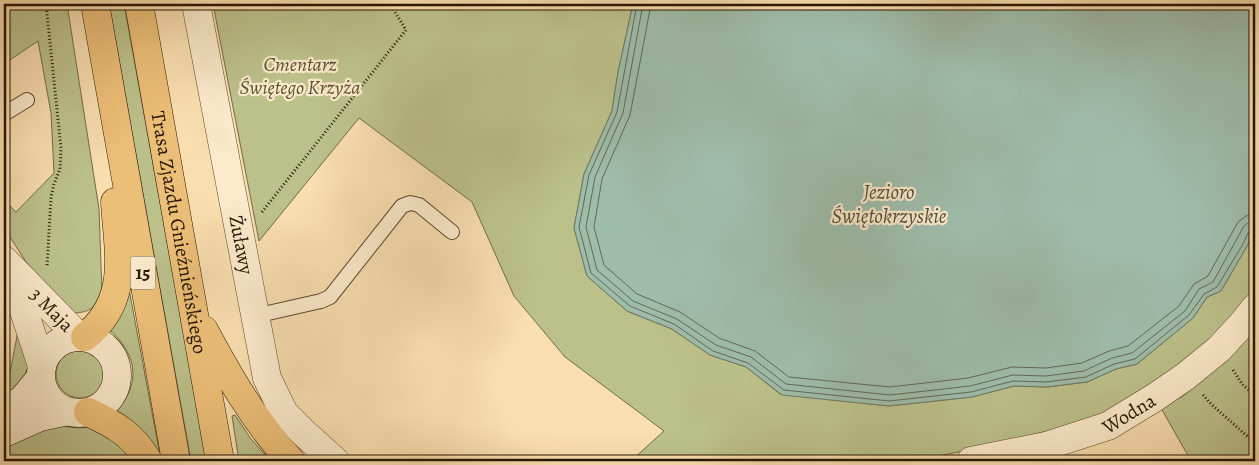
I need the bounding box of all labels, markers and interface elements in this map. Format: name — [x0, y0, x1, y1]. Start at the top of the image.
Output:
park label: Cmentarz Świętego Krzyża — [240, 51, 360, 101]
street label: Trasa Zjazdu Gnieźnieńskiego — [145, 109, 214, 356]
water label: Jezioro Świętokrzyskie — [832, 178, 947, 230]
street label: Żuławy — [223, 213, 261, 277]
road number: 15 — [130, 256, 156, 290]
street label: 3 Maja — [24, 281, 81, 338]
street label: Wodna — [1096, 386, 1161, 441]

